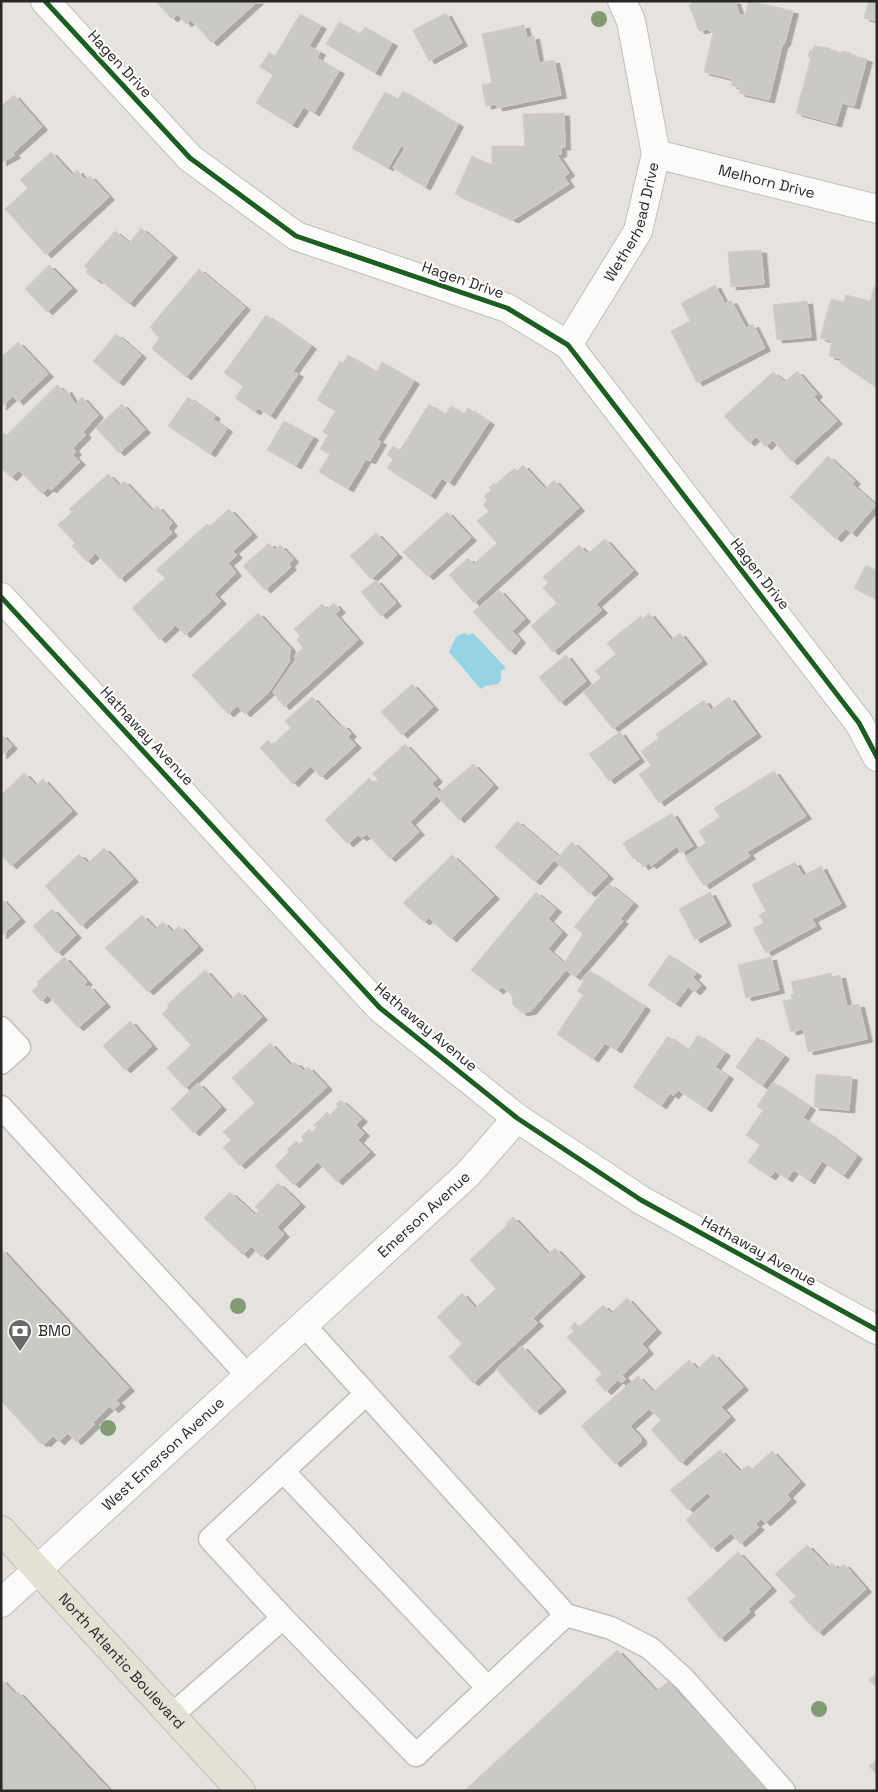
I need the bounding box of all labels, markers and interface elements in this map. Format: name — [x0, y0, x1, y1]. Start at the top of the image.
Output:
street label: Hagen Drive — [84, 26, 157, 102]
street label: Wetherhead Drive — [599, 160, 663, 285]
street label: Melhorn Drive — [717, 160, 817, 202]
street label: Hagen Drive — [420, 257, 507, 303]
street label: Hagen Drive — [727, 534, 794, 613]
street label: Hathaway Avenue — [97, 682, 198, 789]
street label: Hathaway Avenue — [371, 978, 482, 1075]
street label: Emerson Avenue — [373, 1167, 474, 1261]
street label: Hathaway Avenue — [698, 1211, 820, 1290]
bank icon: BMO — [7, 1318, 33, 1352]
place label: BMO — [38, 1321, 71, 1340]
street label: West Emerson Avenue — [98, 1393, 228, 1514]
street label: North Atlantic Boulevard — [55, 1589, 189, 1733]

